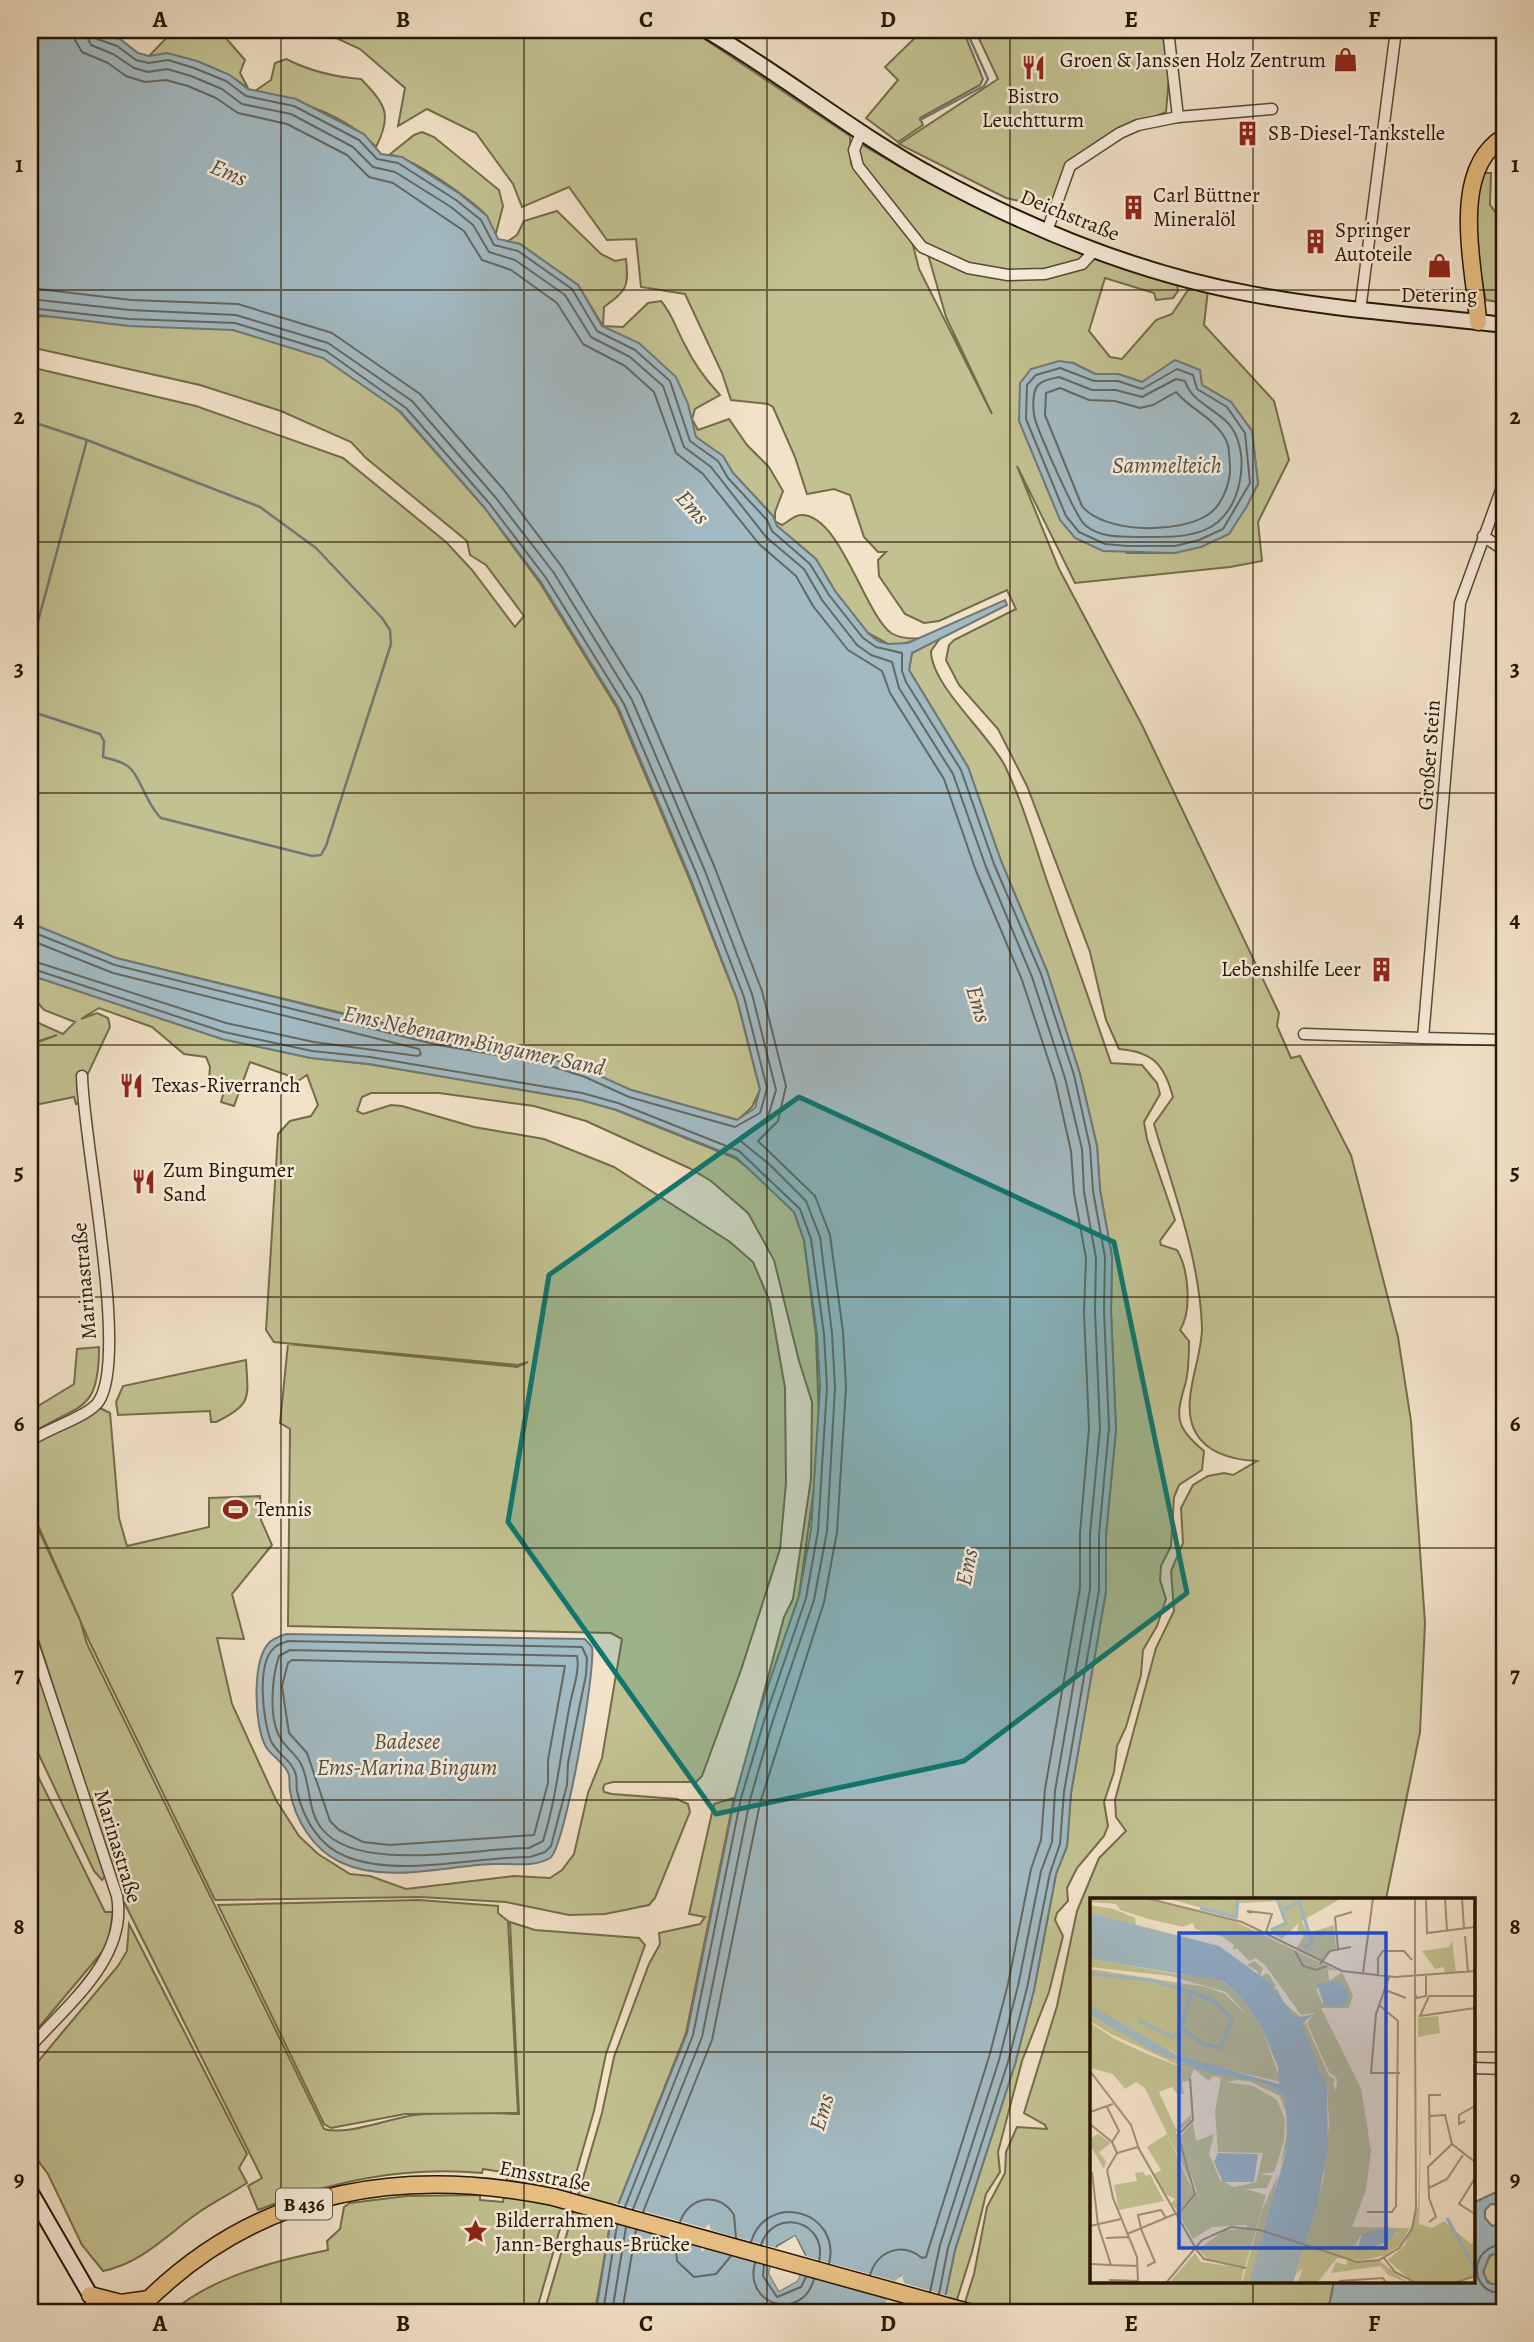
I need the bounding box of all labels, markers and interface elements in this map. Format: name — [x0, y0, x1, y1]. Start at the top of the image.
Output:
text: A — [152, 4, 168, 35]
text: B — [396, 4, 410, 35]
text: C — [639, 4, 653, 35]
text: D — [880, 4, 896, 35]
text: E — [1124, 4, 1138, 35]
text: F — [1368, 4, 1381, 35]
place label: Groen & Janssen Holz Zentrum — [1060, 46, 1326, 74]
shop icon: Groen & Janssen Holz Zentrum — [1332, 46, 1360, 74]
restaurant icon: Bistro Leuchtturm — [1019, 53, 1047, 81]
place label: Bistro Leuchtturm — [982, 82, 1084, 134]
building icon: SB-Diesel-Tankstelle — [1234, 119, 1262, 147]
place label: SB-Diesel-Tankstelle — [1268, 119, 1445, 147]
text: 1 — [15, 149, 23, 180]
text: 1 — [1511, 149, 1519, 180]
water label: Ems — [206, 151, 252, 194]
place label: Carl Büttner Mineralöl — [1153, 181, 1260, 233]
street label: Deichstraße — [1016, 182, 1124, 248]
building icon: Carl Büttner Mineralöl — [1119, 193, 1147, 221]
place label: Springer Autoteile — [1334, 216, 1412, 268]
building icon: Springer Autoteile — [1301, 228, 1329, 256]
shop icon: Detering — [1425, 252, 1453, 280]
place label: Detering — [1401, 281, 1478, 309]
text: 2 — [13, 401, 25, 432]
text: 2 — [1509, 401, 1521, 432]
water label: Sammelteich — [1112, 450, 1222, 481]
water label: Ems — [669, 483, 717, 532]
text: 3 — [14, 653, 24, 684]
text: 3 — [1510, 653, 1520, 684]
street label: Großer Stein — [1411, 699, 1447, 811]
text: 4 — [14, 904, 25, 935]
text: 4 — [1510, 904, 1521, 935]
place label: Lebenshilfe Leer — [1221, 955, 1361, 983]
building icon: Lebenshilfe Leer — [1367, 955, 1395, 983]
water label: Ems — [958, 982, 999, 1027]
water label: Ems Nebenarm Bingumer Sand — [340, 998, 608, 1083]
restaurant icon: Texas-Riverranch — [118, 1071, 146, 1099]
place label: Texas-Riverranch — [152, 1071, 301, 1099]
text: 5 — [14, 1156, 24, 1187]
place label: Zum Bingumer Sand — [163, 1156, 294, 1208]
text: 5 — [1510, 1156, 1520, 1187]
restaurant icon: Zum Bingumer Sand — [129, 1168, 157, 1196]
street label: Marinastraße — [65, 1221, 103, 1341]
text: 6 — [14, 1408, 25, 1439]
text: 6 — [1510, 1408, 1521, 1439]
sports icon: Tennis — [221, 1495, 249, 1523]
place label: Tennis — [255, 1495, 312, 1523]
water label: Ems — [948, 1546, 985, 1588]
text: 7 — [14, 1659, 24, 1690]
text: 7 — [1510, 1659, 1520, 1690]
water label: Badesee Ems-Marina Bingum — [316, 1726, 498, 1783]
street label: Marinastraße — [87, 1786, 149, 1906]
inset map — [1090, 1898, 1474, 2282]
text: 8 — [13, 1911, 25, 1942]
text: 8 — [1509, 1911, 1521, 1942]
water label: Ems — [801, 2090, 842, 2134]
street label: Emsstraße — [497, 2153, 593, 2199]
text: 9 — [14, 2163, 24, 2194]
text: 9 — [1510, 2163, 1520, 2194]
road number: B 436 — [276, 2188, 332, 2220]
place label: Bilderrahmen Jann-Berghaus-Brücke — [495, 2206, 690, 2258]
place icon: Bilderrahmen Jann-Berghaus-Brücke — [461, 2218, 489, 2246]
text: A — [152, 2308, 168, 2339]
text: B — [396, 2308, 410, 2339]
text: C — [639, 2308, 653, 2339]
text: D — [880, 2308, 896, 2339]
text: E — [1124, 2308, 1138, 2339]
text: F — [1368, 2308, 1381, 2339]

